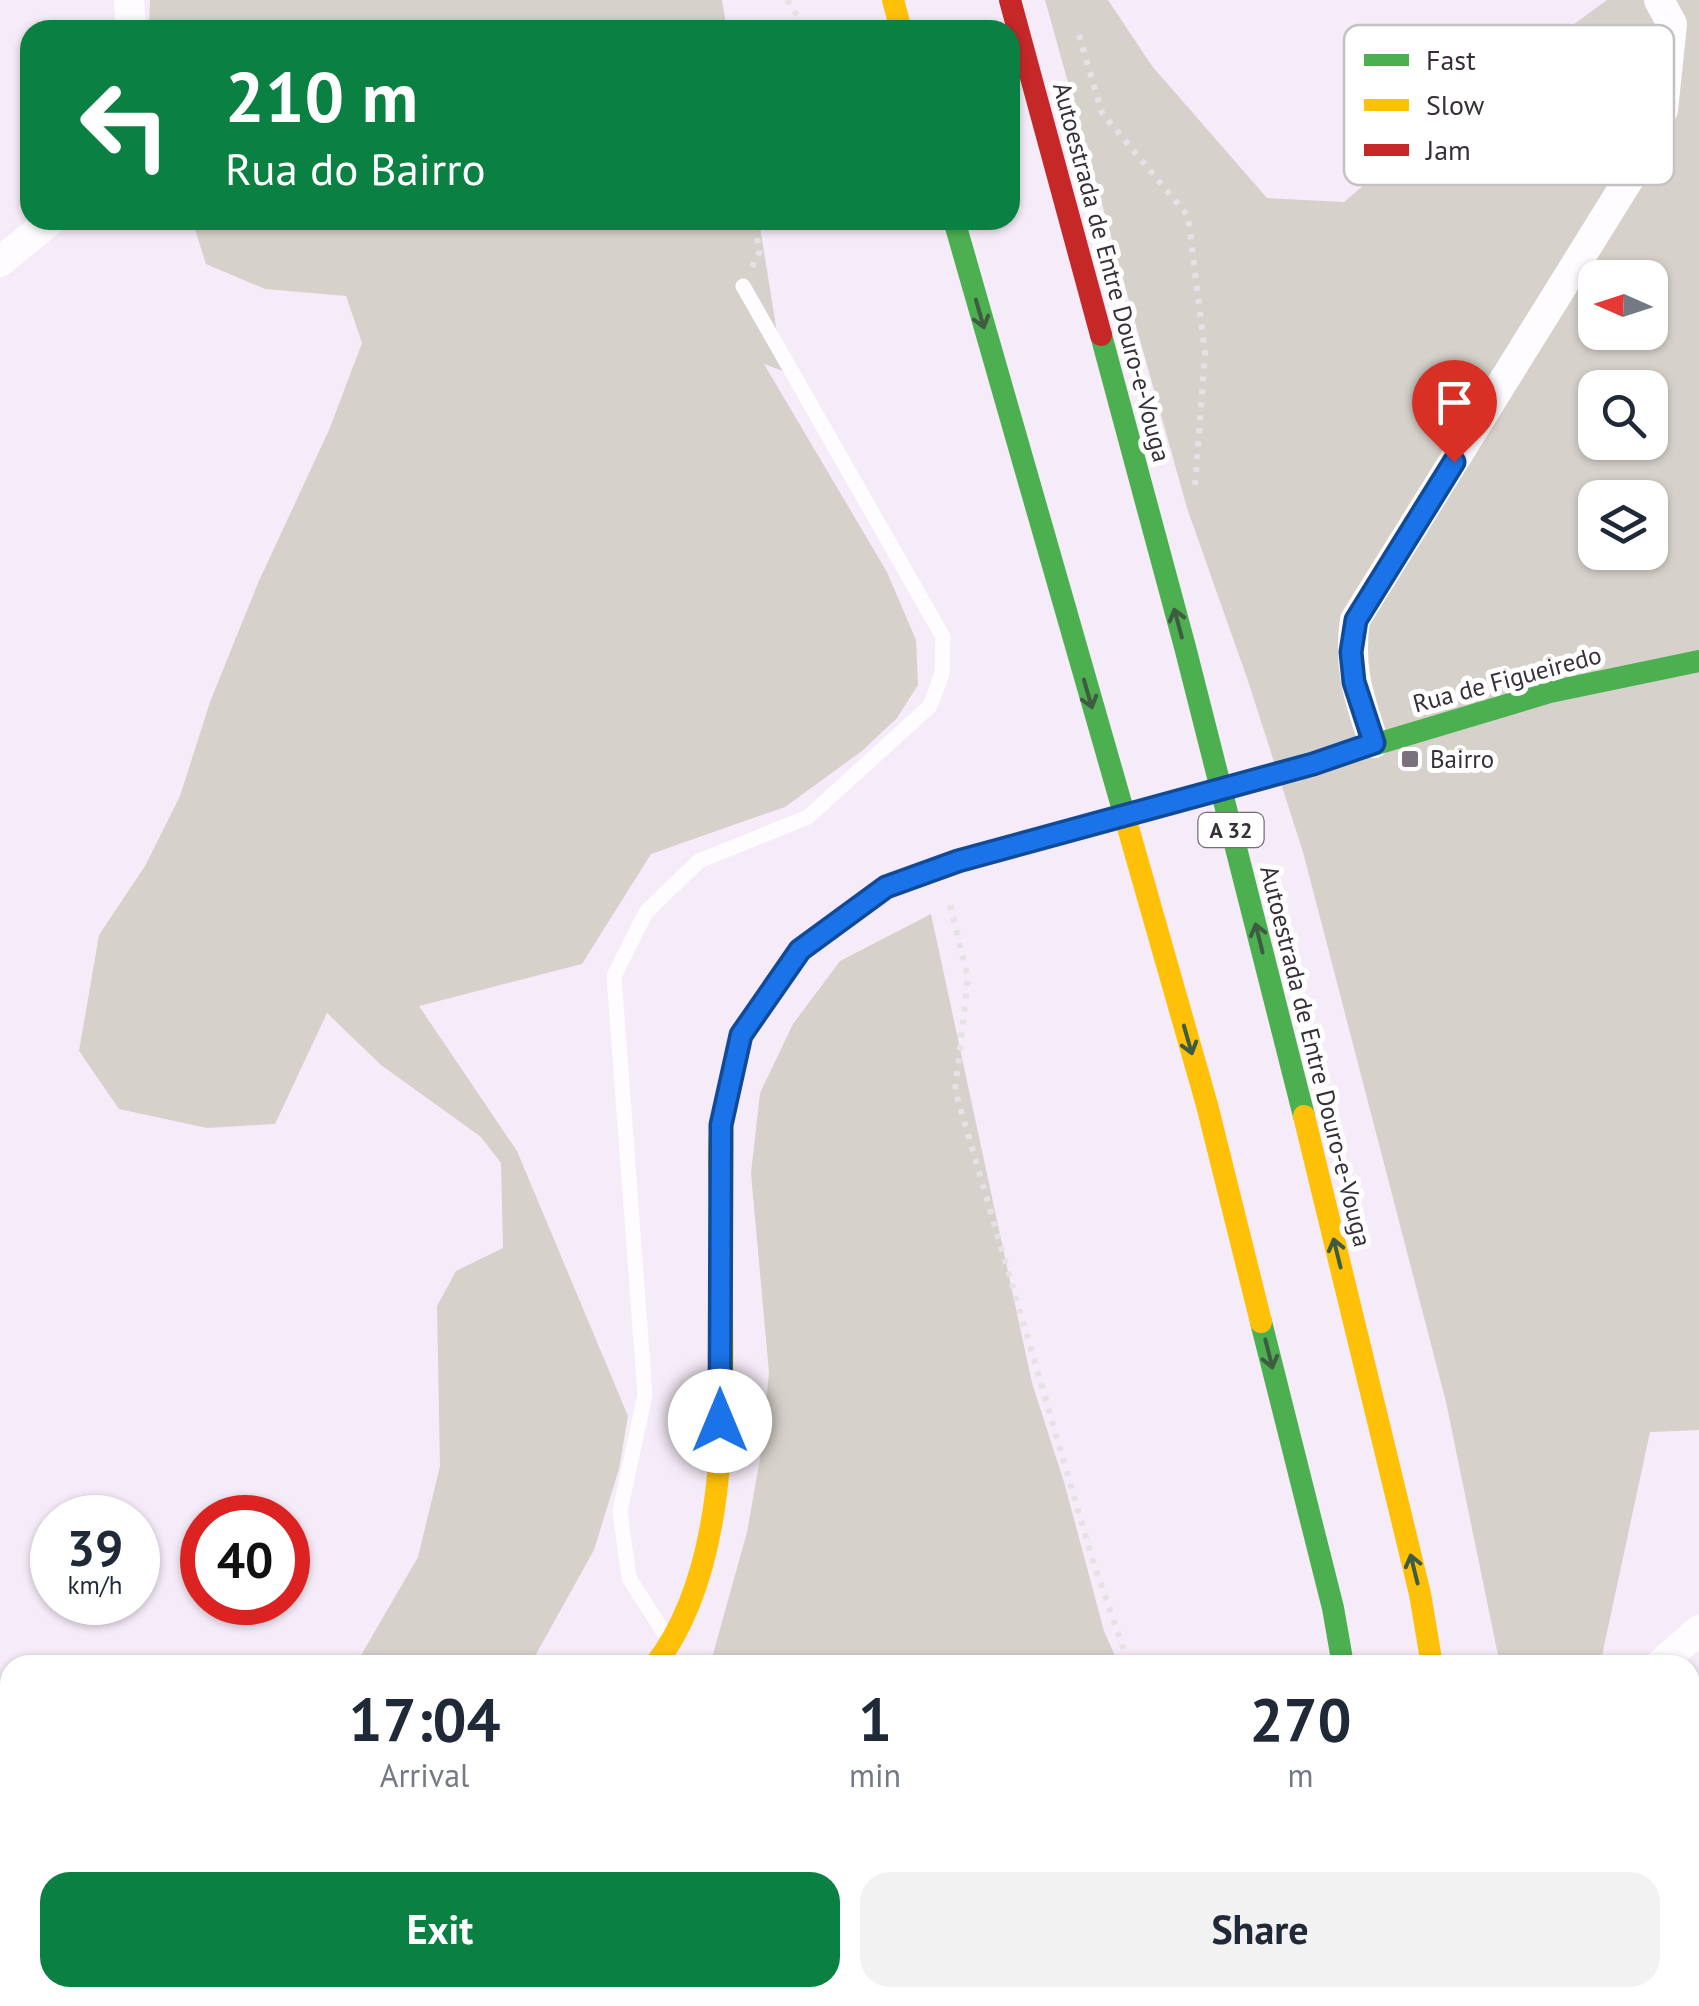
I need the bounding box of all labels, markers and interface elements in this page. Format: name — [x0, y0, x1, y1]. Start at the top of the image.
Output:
legend — [1344, 25, 1674, 185]
text: Fast — [1426, 41, 1476, 78]
text: 210 m — [225, 51, 418, 141]
icon: left — [60, 60, 190, 190]
street label: Autoestrada de Entre Douro-e-Vouga — [1046, 79, 1178, 465]
text: Slow — [1426, 86, 1485, 123]
text: Jam — [1425, 131, 1471, 168]
text: Rua do Bairro — [225, 139, 486, 197]
north arrow — [1578, 260, 1668, 350]
map controls — [1578, 260, 1668, 570]
one-way arrow — [972, 298, 991, 329]
pin — [1412, 360, 1497, 463]
button: search — [1578, 370, 1668, 460]
icon: arrive — [1427, 375, 1482, 430]
button: layers — [1578, 480, 1668, 570]
one-way arrow — [1168, 608, 1187, 639]
street label: Rua de Figueiredo — [1409, 638, 1605, 720]
one-way arrow — [1080, 678, 1098, 709]
place label: Bairro — [1430, 743, 1494, 775]
marker: Bairro — [1399, 748, 1421, 770]
road number: A 32 — [1198, 813, 1264, 847]
street label: Autoestrada de Entre Douro-e-Vouga — [1253, 862, 1379, 1250]
one-way arrow — [1248, 923, 1267, 954]
one-way arrow — [1180, 1024, 1198, 1055]
one-way arrow — [1327, 1238, 1346, 1269]
one-way arrow — [1261, 1337, 1279, 1369]
position arrow — [668, 1369, 772, 1473]
speed limit sign: 40 — [180, 1495, 310, 1625]
text: 39 — [67, 1515, 123, 1580]
one-way arrow — [1404, 1554, 1422, 1586]
text: km/h — [68, 1569, 122, 1601]
text: 17:04 — [348, 1680, 501, 1758]
text: 1 — [858, 1680, 892, 1758]
text: 270 — [1250, 1680, 1352, 1758]
text: Arrival — [380, 1754, 469, 1796]
text: min — [849, 1754, 901, 1796]
text: m — [1288, 1754, 1314, 1796]
button: Exit — [40, 1872, 840, 1987]
button: Share — [860, 1872, 1660, 1987]

